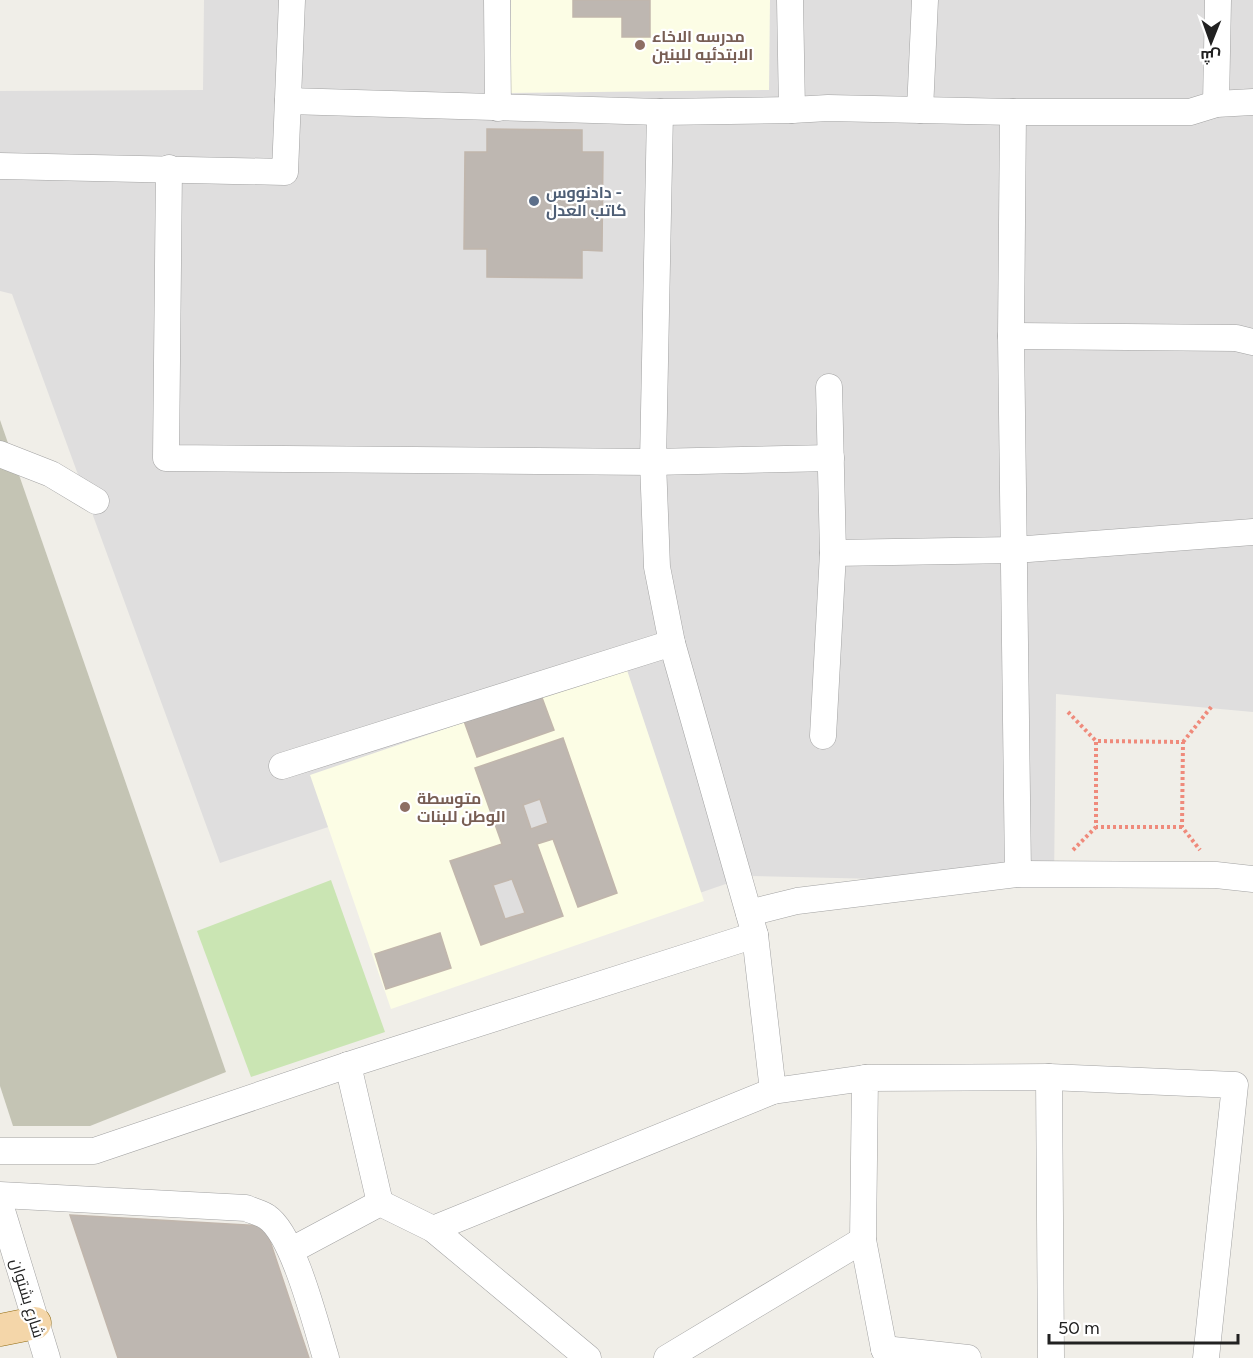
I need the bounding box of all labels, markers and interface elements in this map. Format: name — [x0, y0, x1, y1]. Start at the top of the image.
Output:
north arrow — [1181, 12, 1241, 72]
place label: مدرسه الاخاء الابتدئيه للبنين — [652, 27, 753, 64]
marker: مدرسه الاخاء الابتدئيه للبنين — [633, 38, 647, 52]
text: ش — [1200, 47, 1221, 66]
place label: دادنووس - کاتب العدل — [546, 183, 627, 220]
marker: دادنووس - کاتب العدل — [527, 194, 541, 208]
place label: متوسطة الوطن للبنات — [417, 789, 506, 826]
marker: متوسطة الوطن للبنات — [398, 800, 412, 814]
street label: شارع بشتوان — [5, 1256, 49, 1341]
scale bar — [1049, 1307, 1238, 1345]
text: 50 m — [1058, 1317, 1100, 1339]

